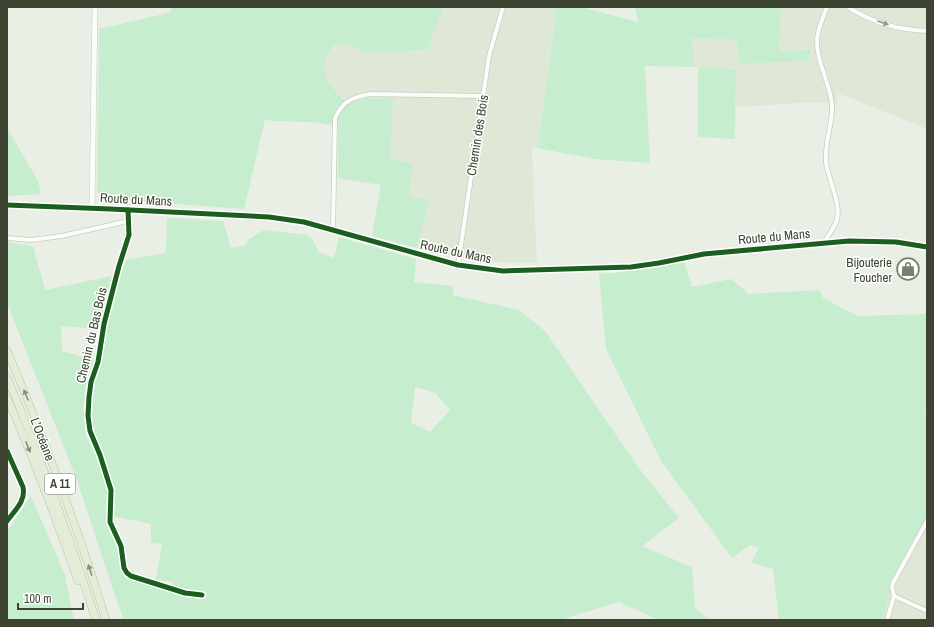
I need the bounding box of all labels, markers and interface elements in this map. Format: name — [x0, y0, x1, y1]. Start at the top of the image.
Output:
one-way arrow — [878, 21, 890, 27]
street label: Chemin des Bois — [463, 93, 492, 177]
street label: Route du Mans — [99, 189, 173, 210]
street label: Route du Mans — [737, 225, 811, 248]
street label: Route du Mans — [419, 236, 493, 267]
place label: Bijouterie Foucher — [846, 254, 892, 286]
shop icon: Bijouterie Foucher — [895, 256, 921, 282]
street label: Chemin du Bas Bois — [72, 286, 111, 385]
one-way arrow — [22, 389, 28, 401]
street label: L’Océane — [27, 415, 59, 463]
one-way arrow — [25, 441, 31, 452]
road number: A 11 — [45, 474, 75, 494]
one-way arrow — [87, 563, 93, 575]
scale bar — [18, 585, 83, 611]
text: 100 m — [24, 591, 51, 607]

